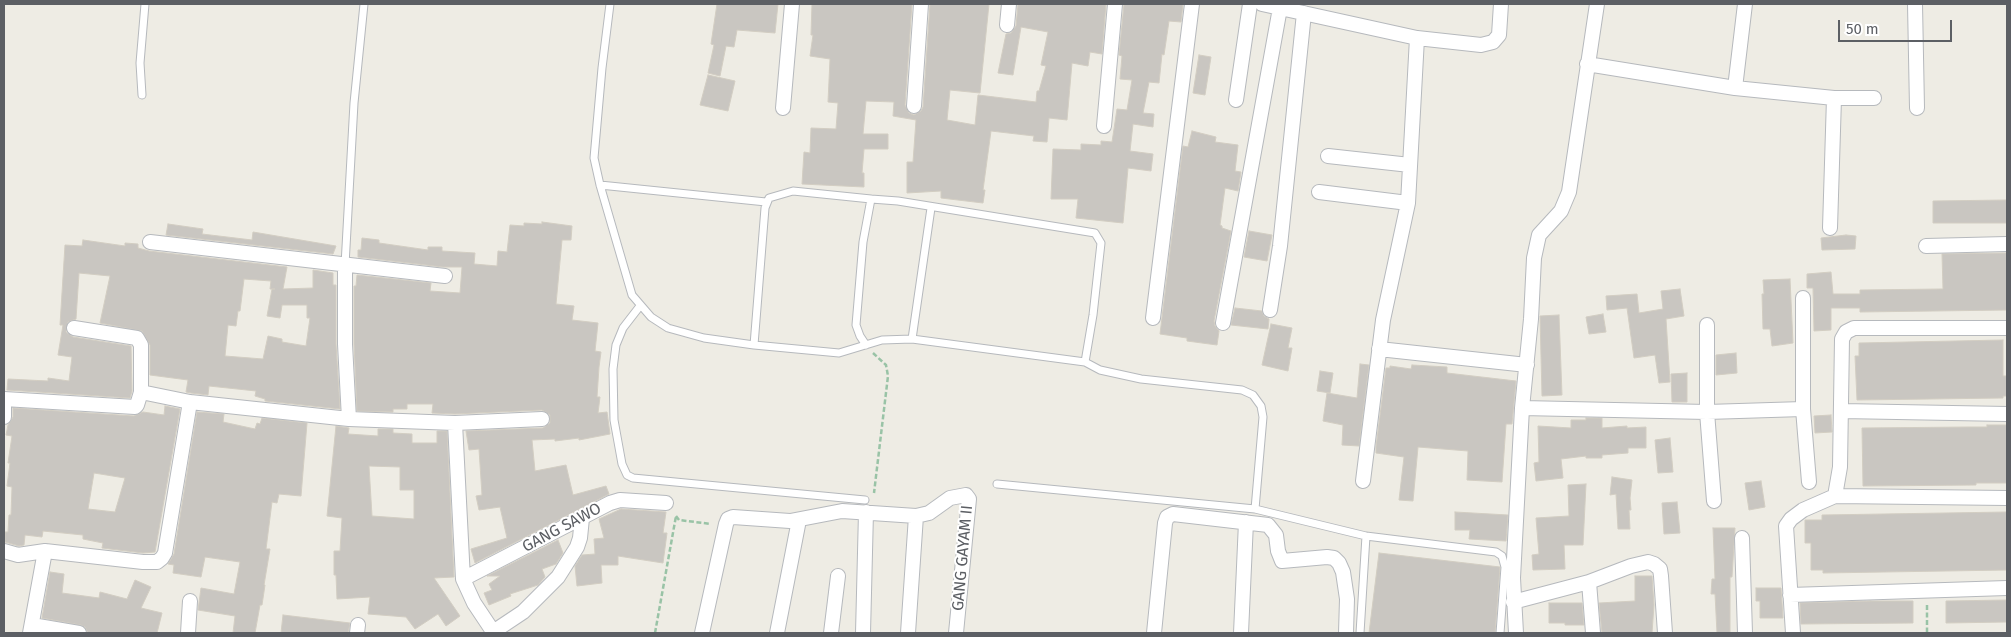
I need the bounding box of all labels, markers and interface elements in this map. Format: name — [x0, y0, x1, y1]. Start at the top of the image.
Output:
scale bar — [1841, 10, 1955, 42]
text: 50 m — [1846, 20, 1879, 38]
street label: GANG SAWO — [519, 499, 605, 557]
street label: GANG GAYAM II — [949, 504, 977, 612]

